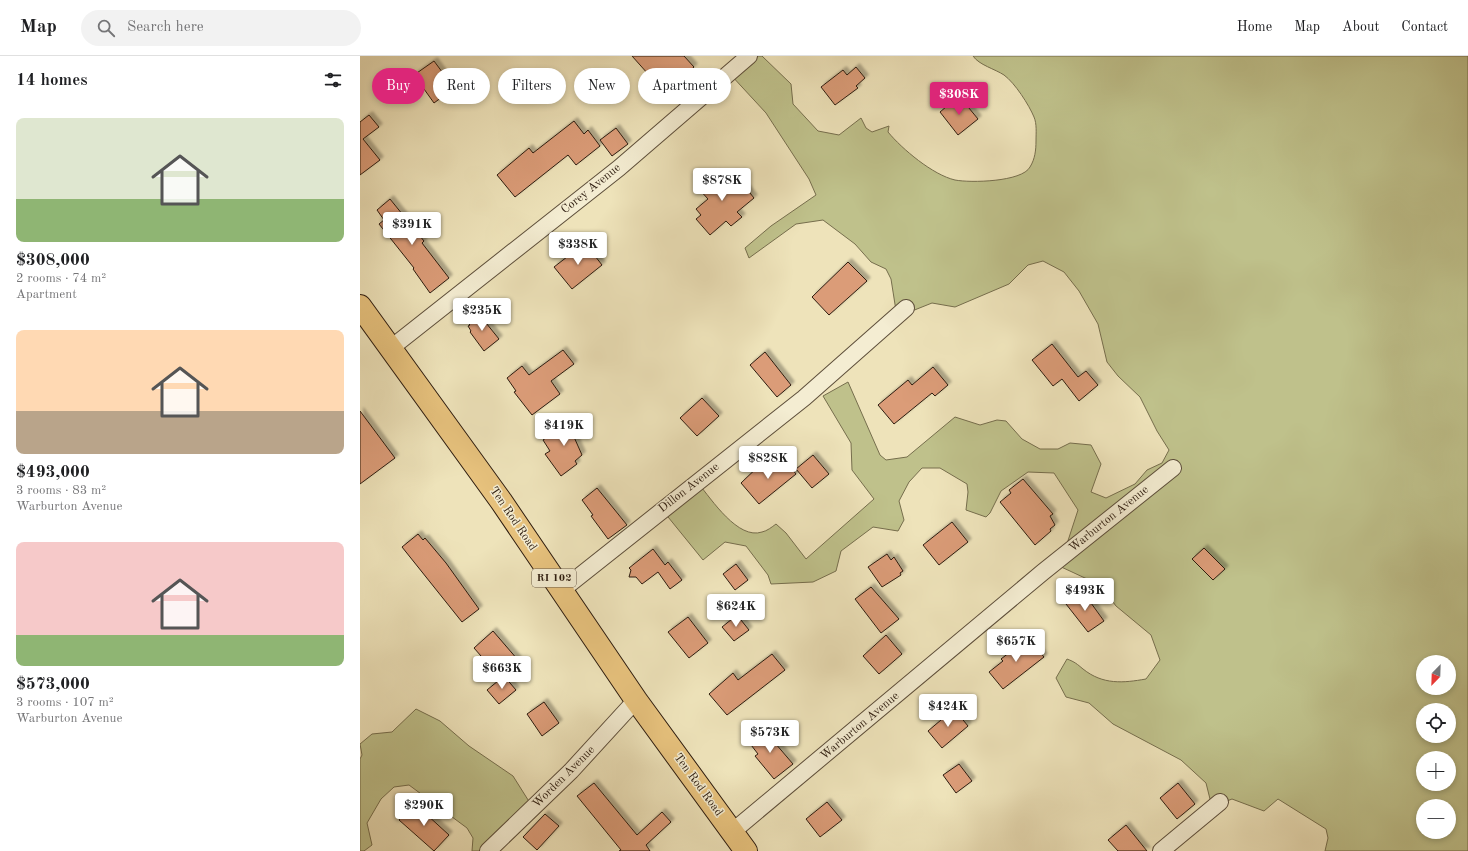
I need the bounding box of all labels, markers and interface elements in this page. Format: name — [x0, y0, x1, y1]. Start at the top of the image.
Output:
search box — [81, 10, 361, 46]
icon: search — [95, 17, 117, 39]
text: Map — [20, 18, 57, 37]
text: Search here — [127, 20, 204, 35]
text: Home — [1237, 20, 1272, 34]
text: Map — [1294, 20, 1320, 34]
text: About — [1342, 20, 1379, 34]
text: Contact — [1401, 20, 1448, 34]
chip: Buy — [372, 68, 425, 104]
chip: Rent — [433, 68, 490, 104]
chip: Filters — [498, 68, 566, 104]
chip: New — [574, 68, 630, 104]
chip: Apartment — [638, 68, 731, 104]
icon: filters — [322, 69, 344, 91]
text: 14 homes — [16, 72, 88, 89]
pin: $308K — [931, 82, 987, 116]
text: $308K — [939, 88, 979, 101]
icon: home — [144, 144, 216, 216]
street label: Corey Avenue — [559, 161, 623, 216]
pin: $878K — [694, 168, 750, 202]
text: $878K — [702, 174, 742, 187]
pin: $391K — [384, 212, 440, 246]
text: $391K — [392, 218, 432, 231]
pin: $338K — [550, 232, 606, 266]
text: $338K — [558, 238, 598, 251]
text: $308,000 — [16, 252, 90, 269]
text: 2 rooms · 74 m² — [16, 272, 106, 285]
text: Apartment — [16, 288, 77, 301]
pin: $235K — [454, 298, 510, 332]
text: $235K — [462, 304, 502, 317]
icon: home — [144, 356, 216, 428]
pin: $419K — [536, 413, 592, 447]
text: $419K — [544, 419, 584, 432]
pin: $828K — [740, 446, 796, 480]
text: $828K — [748, 452, 788, 465]
street label: Dillon Avenue — [657, 461, 722, 515]
text: $493,000 — [16, 464, 90, 481]
street label: Warburton Avenue — [1067, 483, 1151, 555]
text: 3 rooms · 83 m² — [16, 484, 106, 497]
street label: Ten Rod Road — [487, 485, 539, 553]
text: Warburton Avenue — [16, 500, 122, 513]
icon: home — [144, 568, 216, 640]
road number: RI 102 — [532, 569, 576, 587]
pin: $493K — [1057, 578, 1113, 612]
text: $493K — [1065, 584, 1105, 597]
pin: $624K — [708, 594, 764, 628]
text: $624K — [716, 600, 756, 613]
pin: $657K — [988, 629, 1044, 663]
text: $657K — [996, 635, 1036, 648]
north arrow — [1416, 655, 1456, 695]
map controls — [1416, 655, 1456, 839]
pin: $663K — [474, 656, 530, 690]
text: $663K — [482, 662, 522, 675]
text: $573,000 — [16, 676, 90, 693]
street label: Warburton Avenue — [818, 690, 902, 762]
pin: $424K — [920, 694, 976, 728]
text: 3 rooms · 107 m² — [16, 696, 114, 709]
text: $424K — [928, 700, 968, 713]
button: locate — [1416, 703, 1456, 743]
text: Warburton Avenue — [16, 712, 122, 725]
pin: $573K — [742, 720, 798, 754]
text: $573K — [750, 726, 790, 739]
street label: Worden Avenue — [531, 743, 598, 810]
button: + — [1416, 751, 1456, 791]
street label: Ten Rod Road — [671, 752, 725, 818]
pin: $290K — [396, 793, 452, 827]
text: $290K — [404, 799, 444, 812]
button: − — [1416, 799, 1456, 839]

